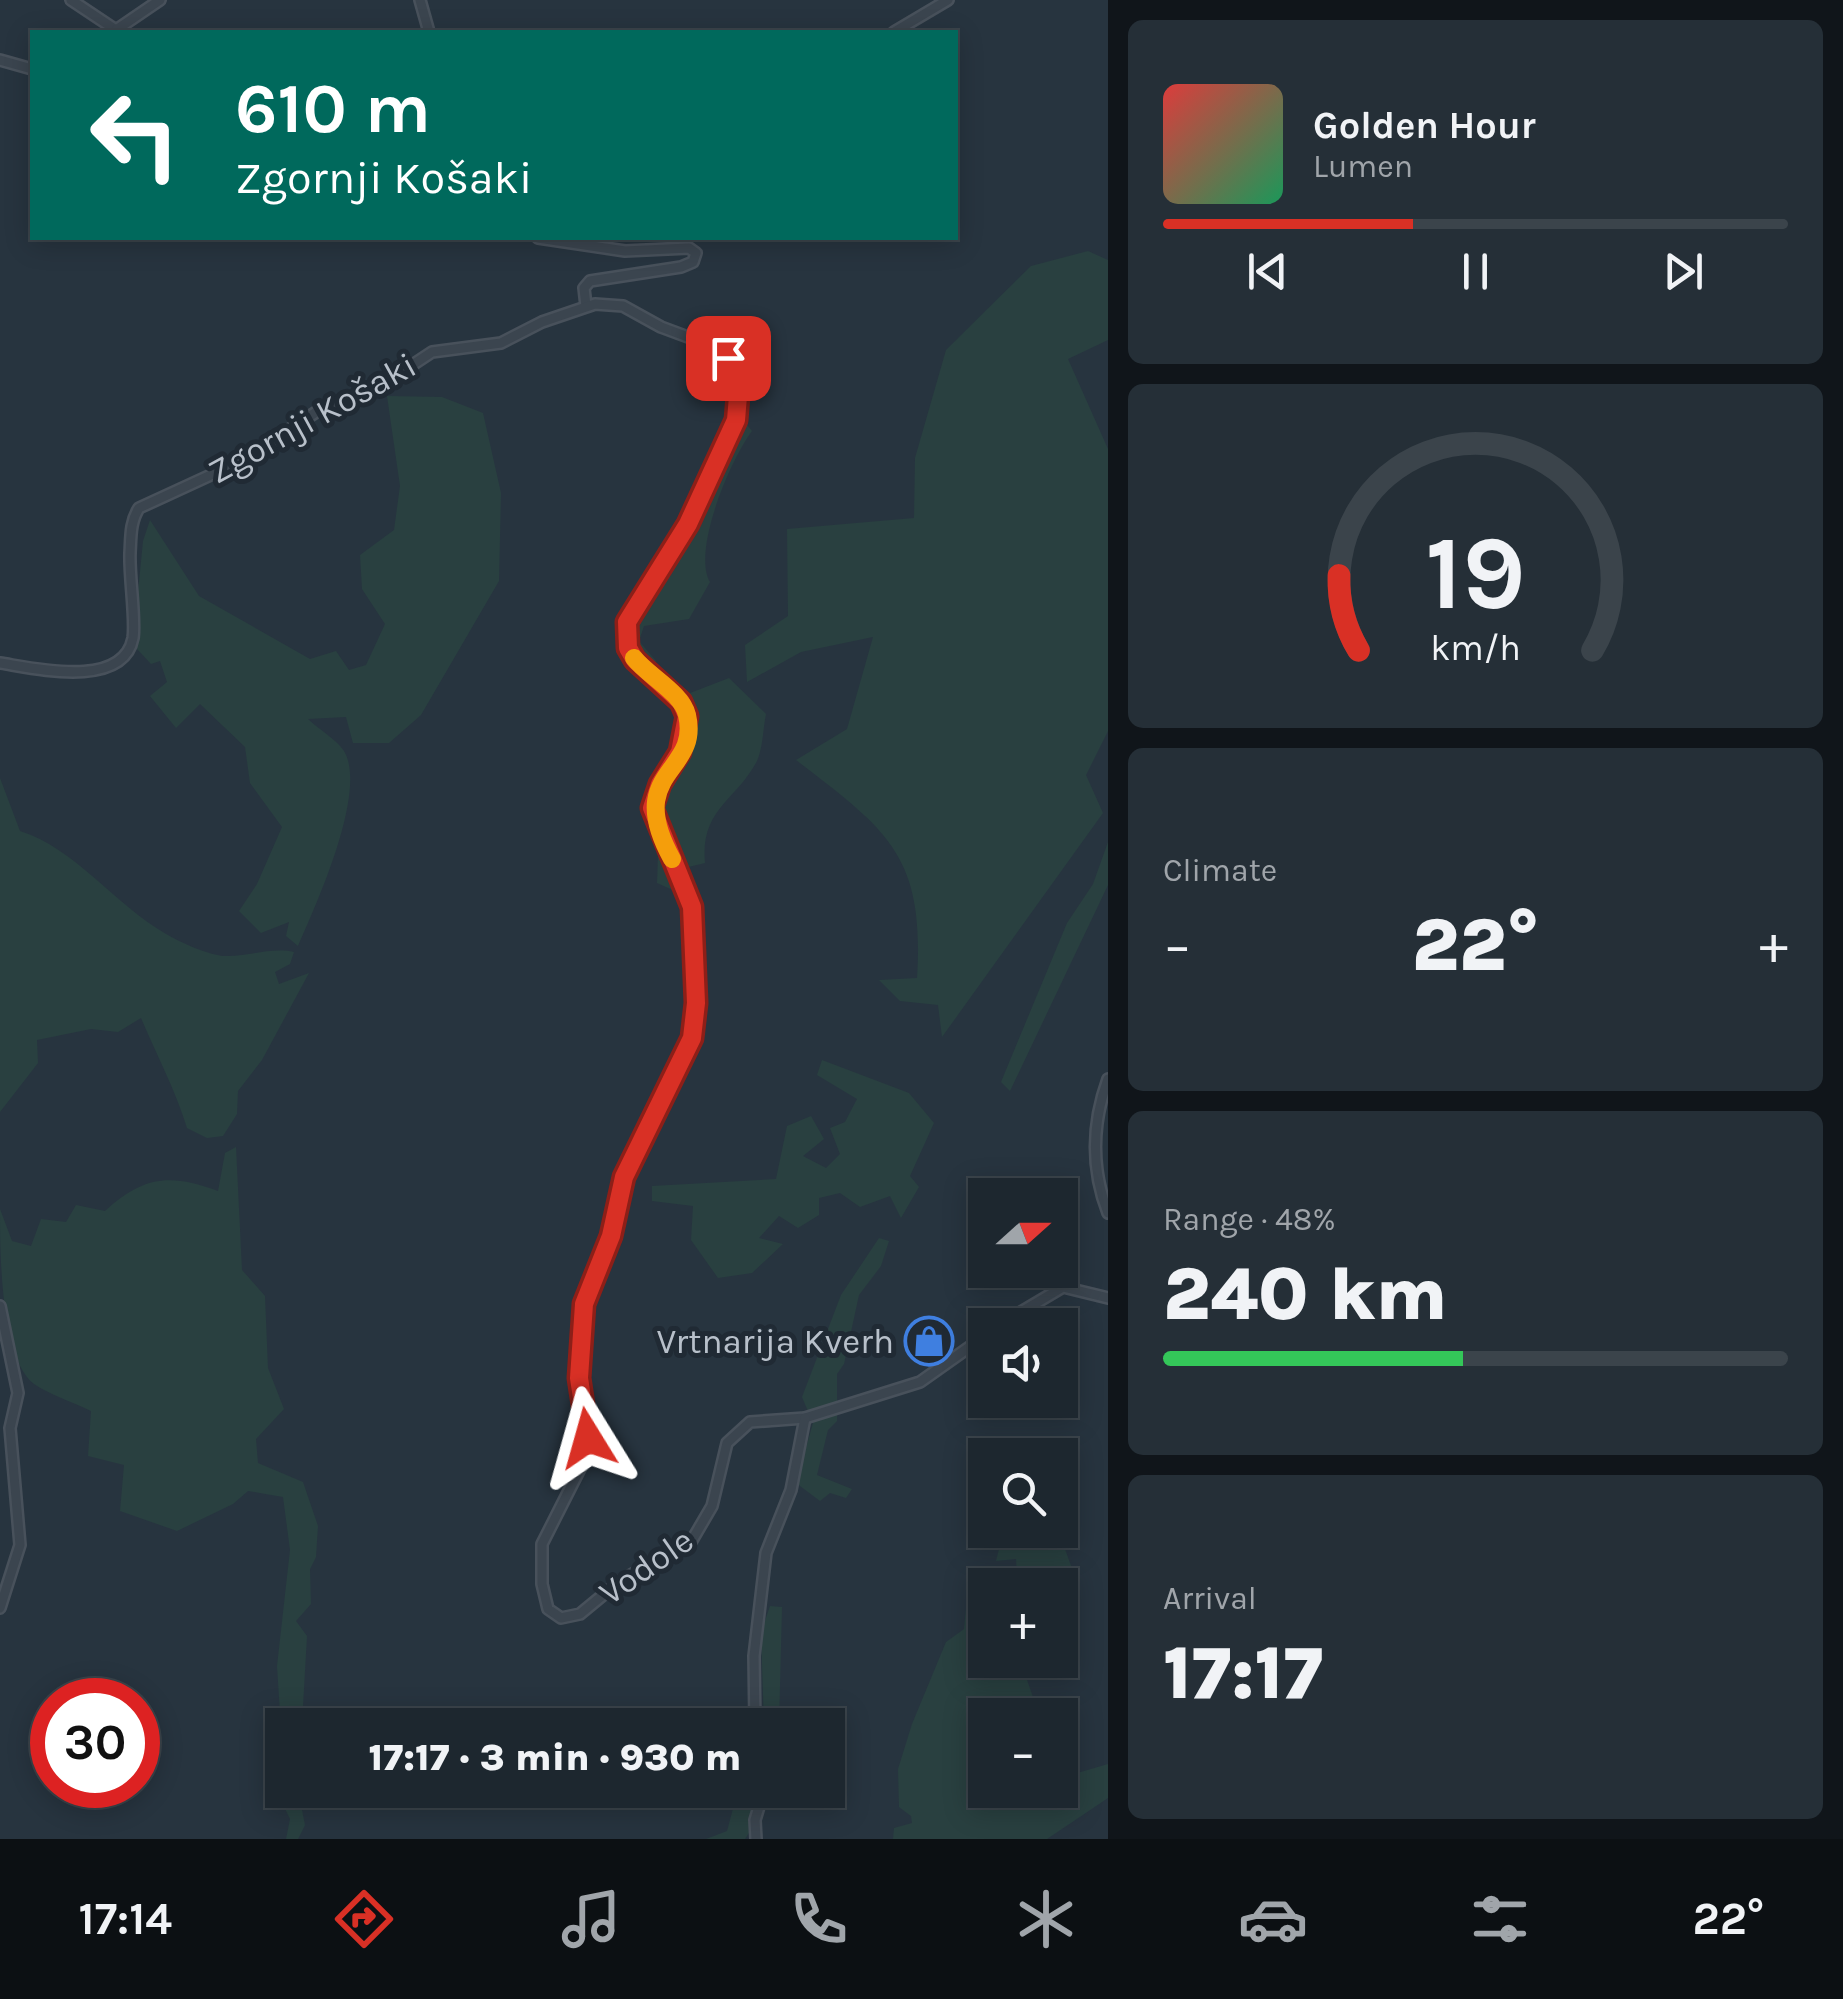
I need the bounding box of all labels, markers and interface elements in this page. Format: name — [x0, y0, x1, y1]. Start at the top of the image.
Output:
text: 610 m — [235, 68, 431, 150]
icon: left — [70, 70, 200, 200]
text: Golden Hour — [1313, 103, 1536, 148]
text: Lumen — [1313, 148, 1413, 185]
text: Zgornji Košaki — [235, 152, 532, 204]
icon: previous — [1240, 244, 1295, 299]
icon: pause — [1448, 244, 1503, 299]
icon: next — [1656, 244, 1711, 299]
pin — [686, 316, 771, 401]
icon: arrive — [701, 331, 756, 386]
street label: Zgornji Košaki — [201, 344, 423, 492]
text: 19 — [1425, 513, 1526, 634]
text: km/h — [1430, 627, 1521, 669]
text: Climate — [1163, 852, 1277, 889]
text: 22° — [1412, 901, 1539, 989]
text: − — [1163, 913, 1192, 977]
text: + — [1759, 913, 1788, 977]
north arrow — [968, 1178, 1078, 1288]
map controls — [968, 1178, 1078, 1808]
text: Range · 48% — [1163, 1201, 1336, 1238]
text: 240 km — [1163, 1250, 1447, 1338]
button: sound — [968, 1308, 1078, 1418]
shop icon: Vrtnarija Kverh — [903, 1315, 955, 1367]
place label: Vrtnarija Kverh — [656, 1321, 894, 1362]
position arrow — [536, 1386, 640, 1490]
button: search — [968, 1438, 1078, 1548]
street label: Vodole — [591, 1519, 701, 1613]
button: + — [968, 1568, 1078, 1678]
text: Arrival — [1163, 1580, 1257, 1617]
text: 17:17 — [1163, 1629, 1323, 1717]
speed limit sign: 30 — [30, 1678, 160, 1808]
button: − — [968, 1698, 1078, 1808]
text: 17:17 · 3 min · 930 m — [369, 1735, 741, 1780]
icon: directions — [329, 1884, 399, 1954]
icon: music — [556, 1884, 626, 1954]
icon: phone — [784, 1884, 854, 1954]
icon: climate — [1011, 1884, 1081, 1954]
icon: car — [1238, 1884, 1308, 1954]
icon: filters — [1465, 1884, 1535, 1954]
text: 17:14 — [79, 1893, 172, 1945]
text: 22° — [1692, 1893, 1764, 1945]

